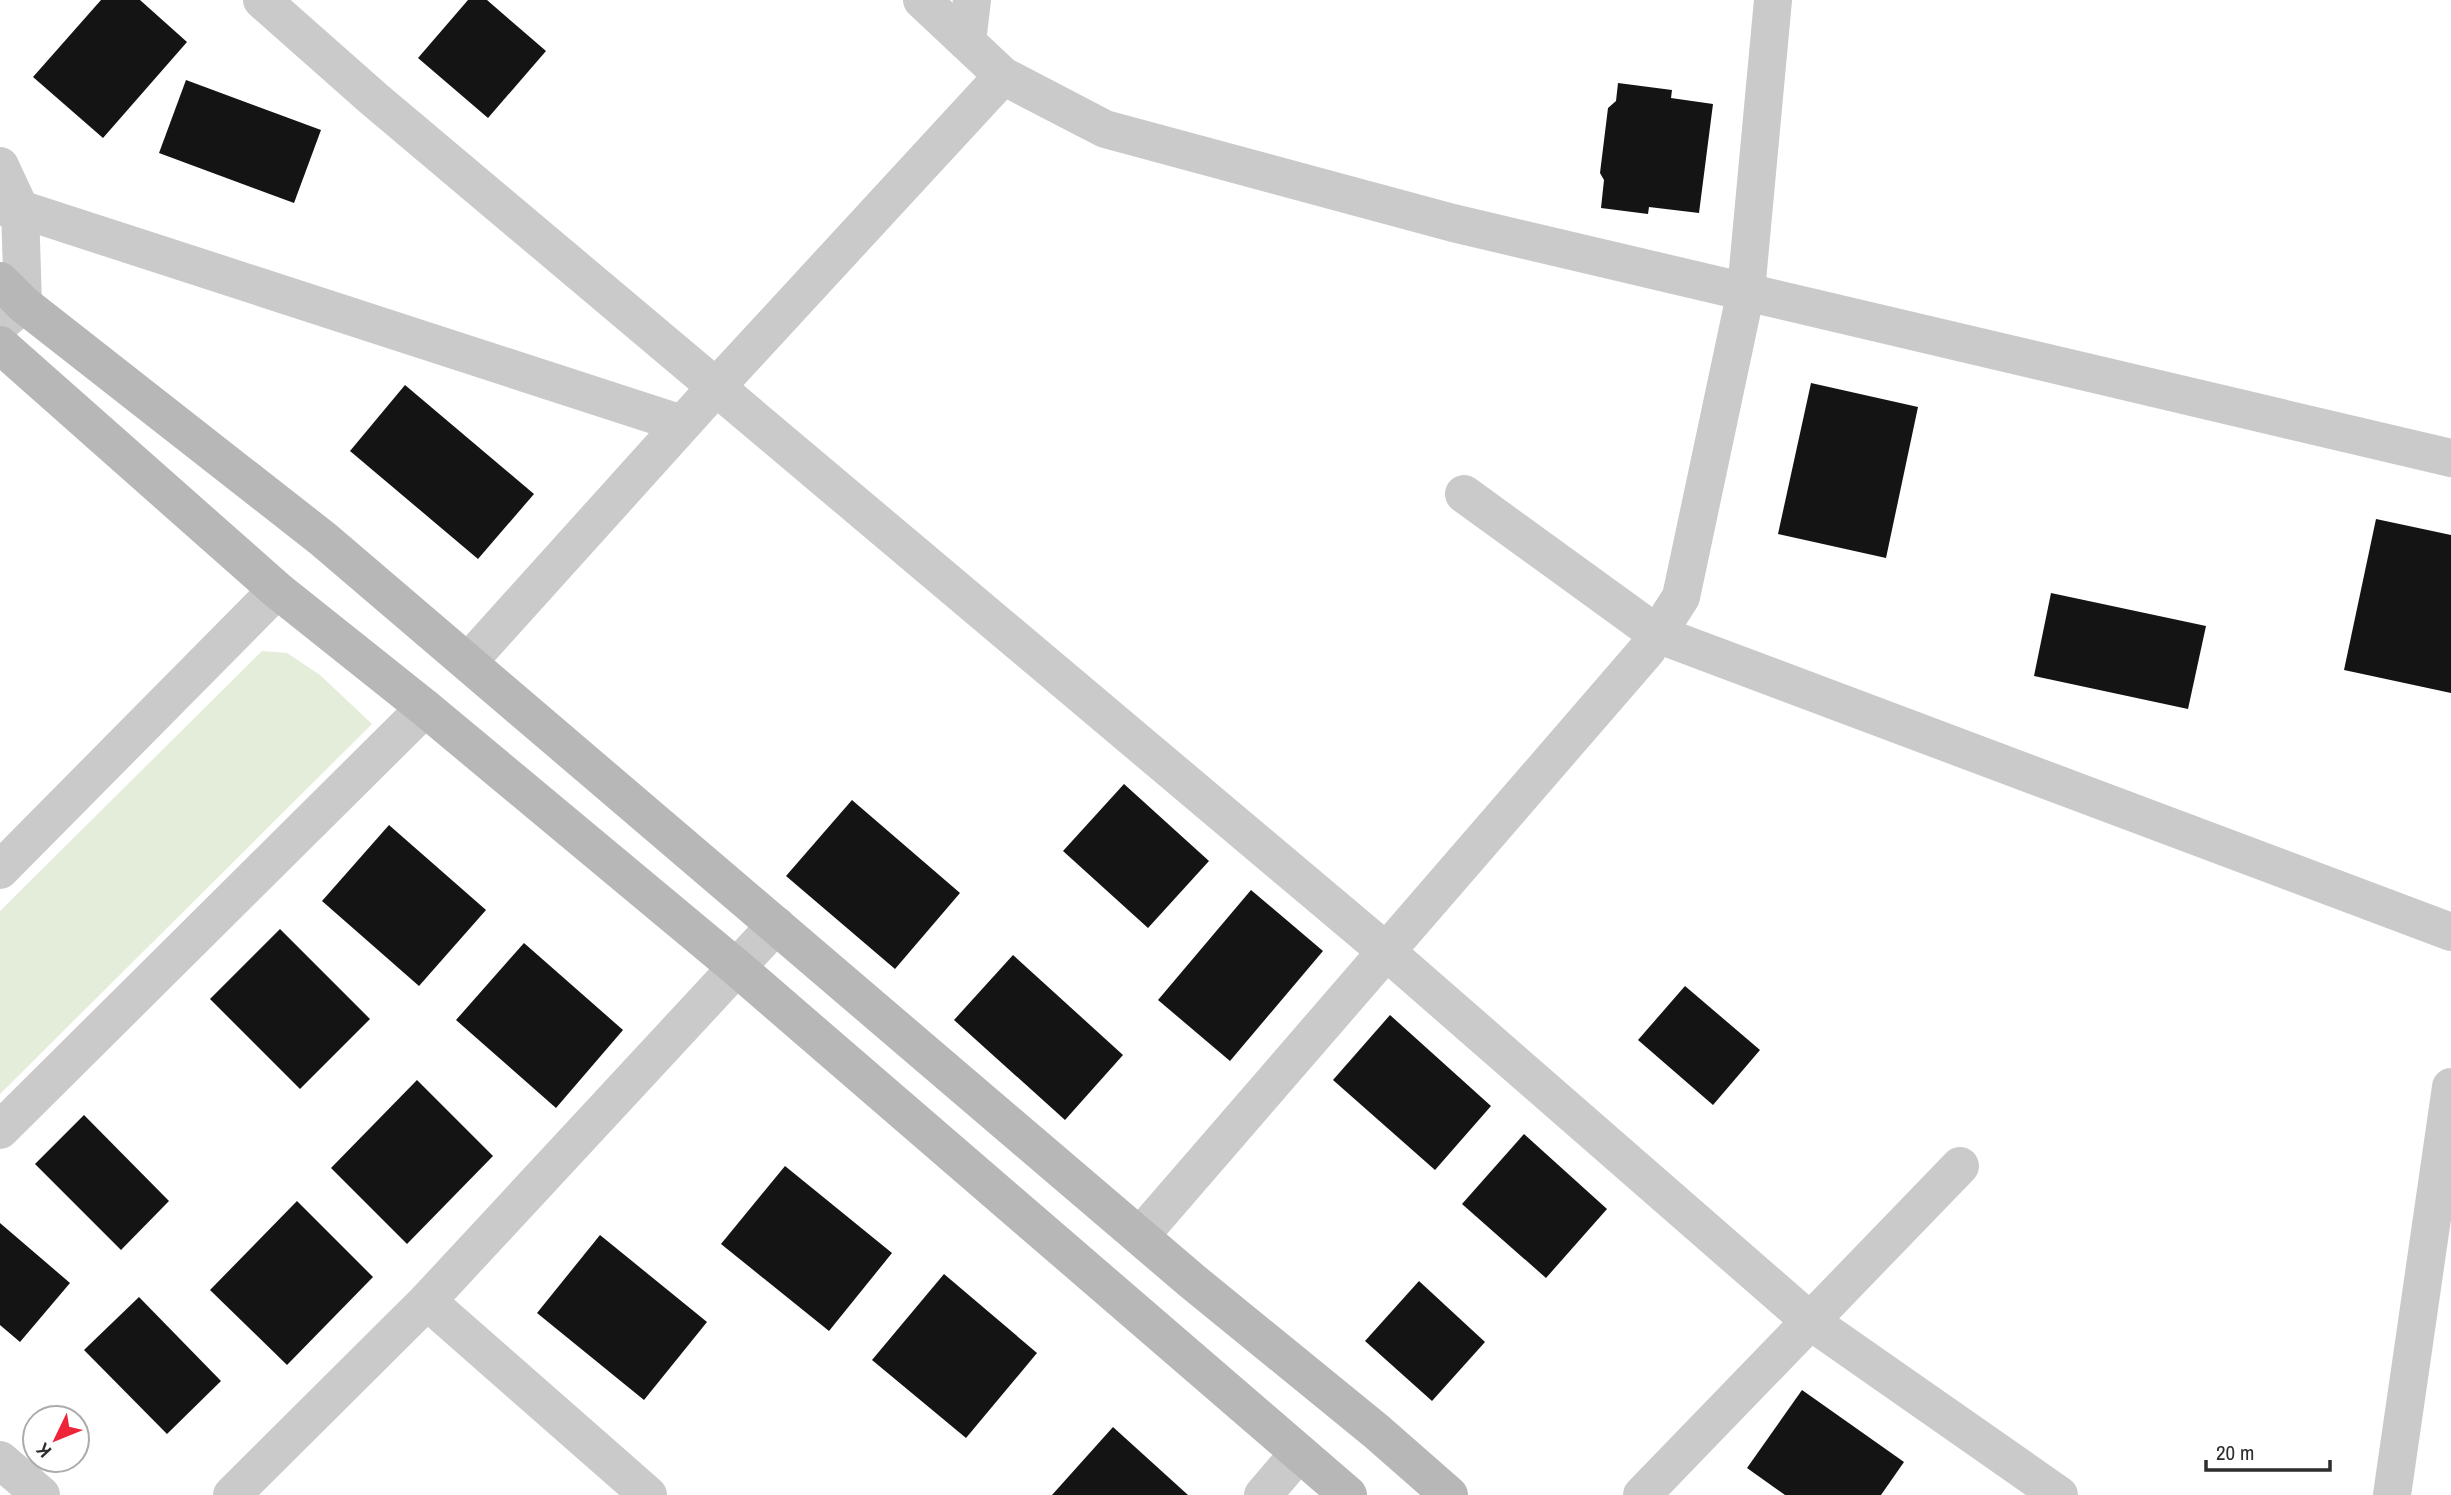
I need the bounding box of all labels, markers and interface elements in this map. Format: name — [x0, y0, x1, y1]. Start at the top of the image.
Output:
north arrow — [21, 1404, 91, 1474]
scale bar — [2206, 1428, 2330, 1472]
text: K — [30, 1437, 57, 1464]
text: 20 m — [2216, 1438, 2254, 1467]

